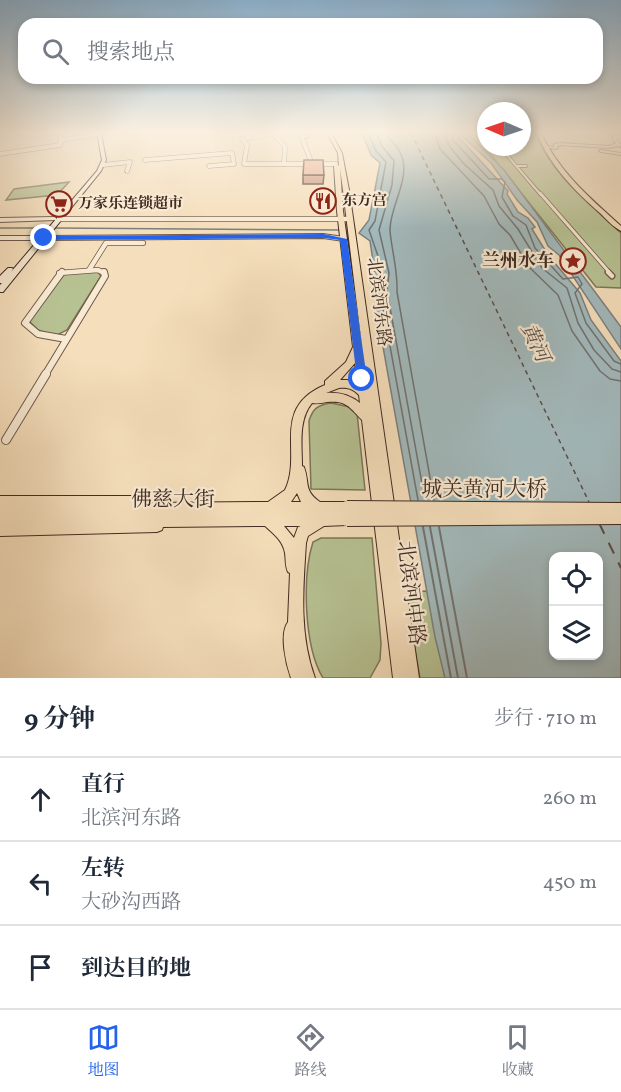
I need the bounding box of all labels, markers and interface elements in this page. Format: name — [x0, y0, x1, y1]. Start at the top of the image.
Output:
search box — [18, 18, 603, 84]
icon: search — [39, 35, 72, 68]
text: 搜索地点 — [87, 38, 175, 69]
north arrow — [477, 102, 531, 156]
restaurant icon: 东方宫 — [308, 186, 338, 216]
supermarket icon: 万家乐连锁超市 — [44, 189, 74, 219]
place label: 东方宫 — [342, 191, 387, 212]
place label: 万家乐连锁超市 — [78, 194, 183, 215]
route end — [30, 224, 56, 250]
place icon: 兰州水车 — [558, 246, 588, 276]
place label: 兰州水车 — [482, 249, 554, 274]
street label: 北滨河东路 — [360, 256, 396, 348]
water label: 黄河 — [513, 319, 556, 370]
route start — [348, 365, 374, 391]
street label: 城关黄河大桥 — [421, 476, 547, 505]
street label: 佛慈大街 — [131, 486, 215, 515]
street label: 北滨河中路 — [389, 539, 431, 647]
map controls — [549, 552, 603, 660]
button: locate — [549, 552, 603, 606]
button: layers — [549, 606, 603, 660]
text: 9 分钟 — [24, 702, 96, 738]
text: 步行 · 710 m — [494, 705, 597, 733]
text: 直行 — [81, 770, 125, 801]
icon: ahead — [24, 783, 57, 816]
text: 260 m — [542, 785, 597, 813]
text: 北滨河东路 — [81, 805, 181, 833]
text: 左转 — [81, 854, 125, 885]
icon: left — [24, 867, 57, 900]
text: 450 m — [543, 869, 597, 897]
text: 大砂沟西路 — [81, 889, 181, 917]
icon: arrive — [24, 951, 57, 984]
text: 到达目的地 — [81, 954, 191, 985]
tab: 地图 — [87, 1021, 120, 1082]
tab: 路线 — [294, 1021, 327, 1082]
tab: 收藏 — [501, 1021, 534, 1082]

